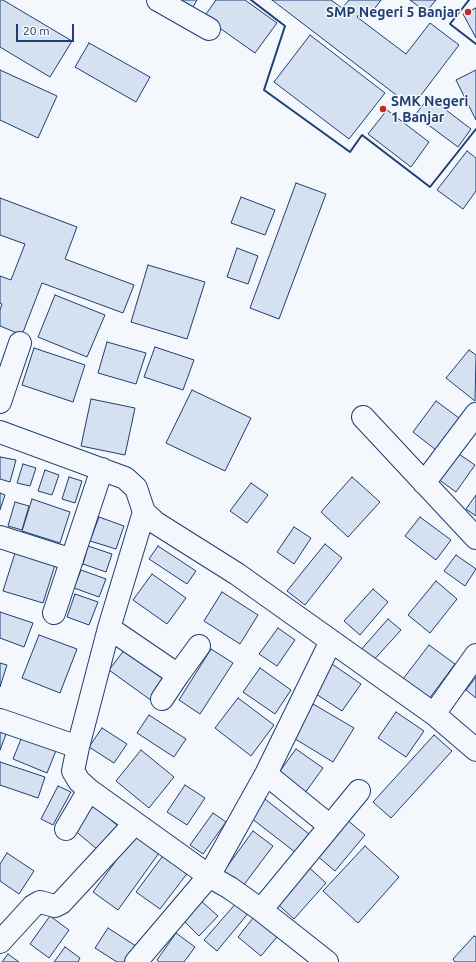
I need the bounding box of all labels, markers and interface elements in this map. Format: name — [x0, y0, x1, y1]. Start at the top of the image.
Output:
place label: SMP Negeri 5 Banjar — [326, 4, 460, 20]
marker: SMP Negeri 5 Banjar — [463, 7, 473, 17]
scale bar — [18, 16, 76, 42]
text: 20 m — [23, 24, 50, 37]
place label: SMK Negeri 1 Banjar — [391, 93, 469, 126]
marker: SMK Negeri 1 Banjar — [378, 104, 388, 114]

